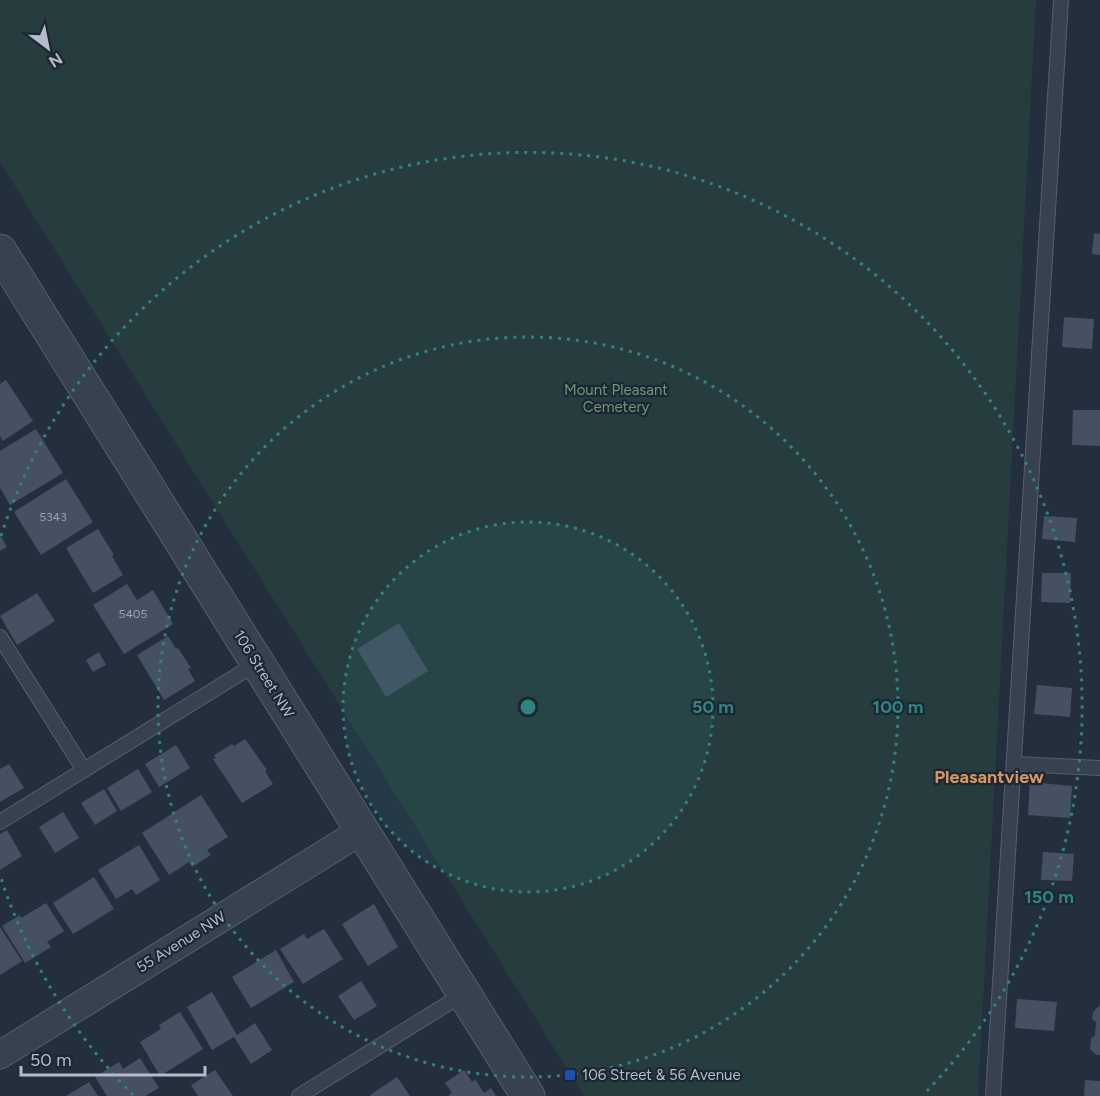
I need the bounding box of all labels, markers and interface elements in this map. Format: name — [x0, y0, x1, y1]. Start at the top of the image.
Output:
north arrow — [18, 18, 78, 78]
text: N — [45, 49, 66, 72]
park label: Mount Pleasant Cemetery — [564, 381, 668, 416]
house number: 5343 — [39, 510, 67, 524]
house number: 5405 — [119, 607, 148, 621]
street label: 106 Street NW — [230, 627, 298, 722]
text: 50 m — [692, 696, 734, 718]
text: 100 m — [873, 696, 923, 718]
centre of rings — [518, 697, 538, 717]
district label: Pleasantview — [934, 766, 1044, 788]
text: 150 m — [1024, 886, 1074, 908]
street label: 55 Avenue NW — [133, 907, 229, 977]
scale bar — [21, 1039, 206, 1077]
text: 50 m — [30, 1049, 72, 1071]
place label: 106 Street & 56 Avenue — [582, 1066, 741, 1084]
marker: 106 Street & 56 Avenue — [563, 1068, 577, 1082]

